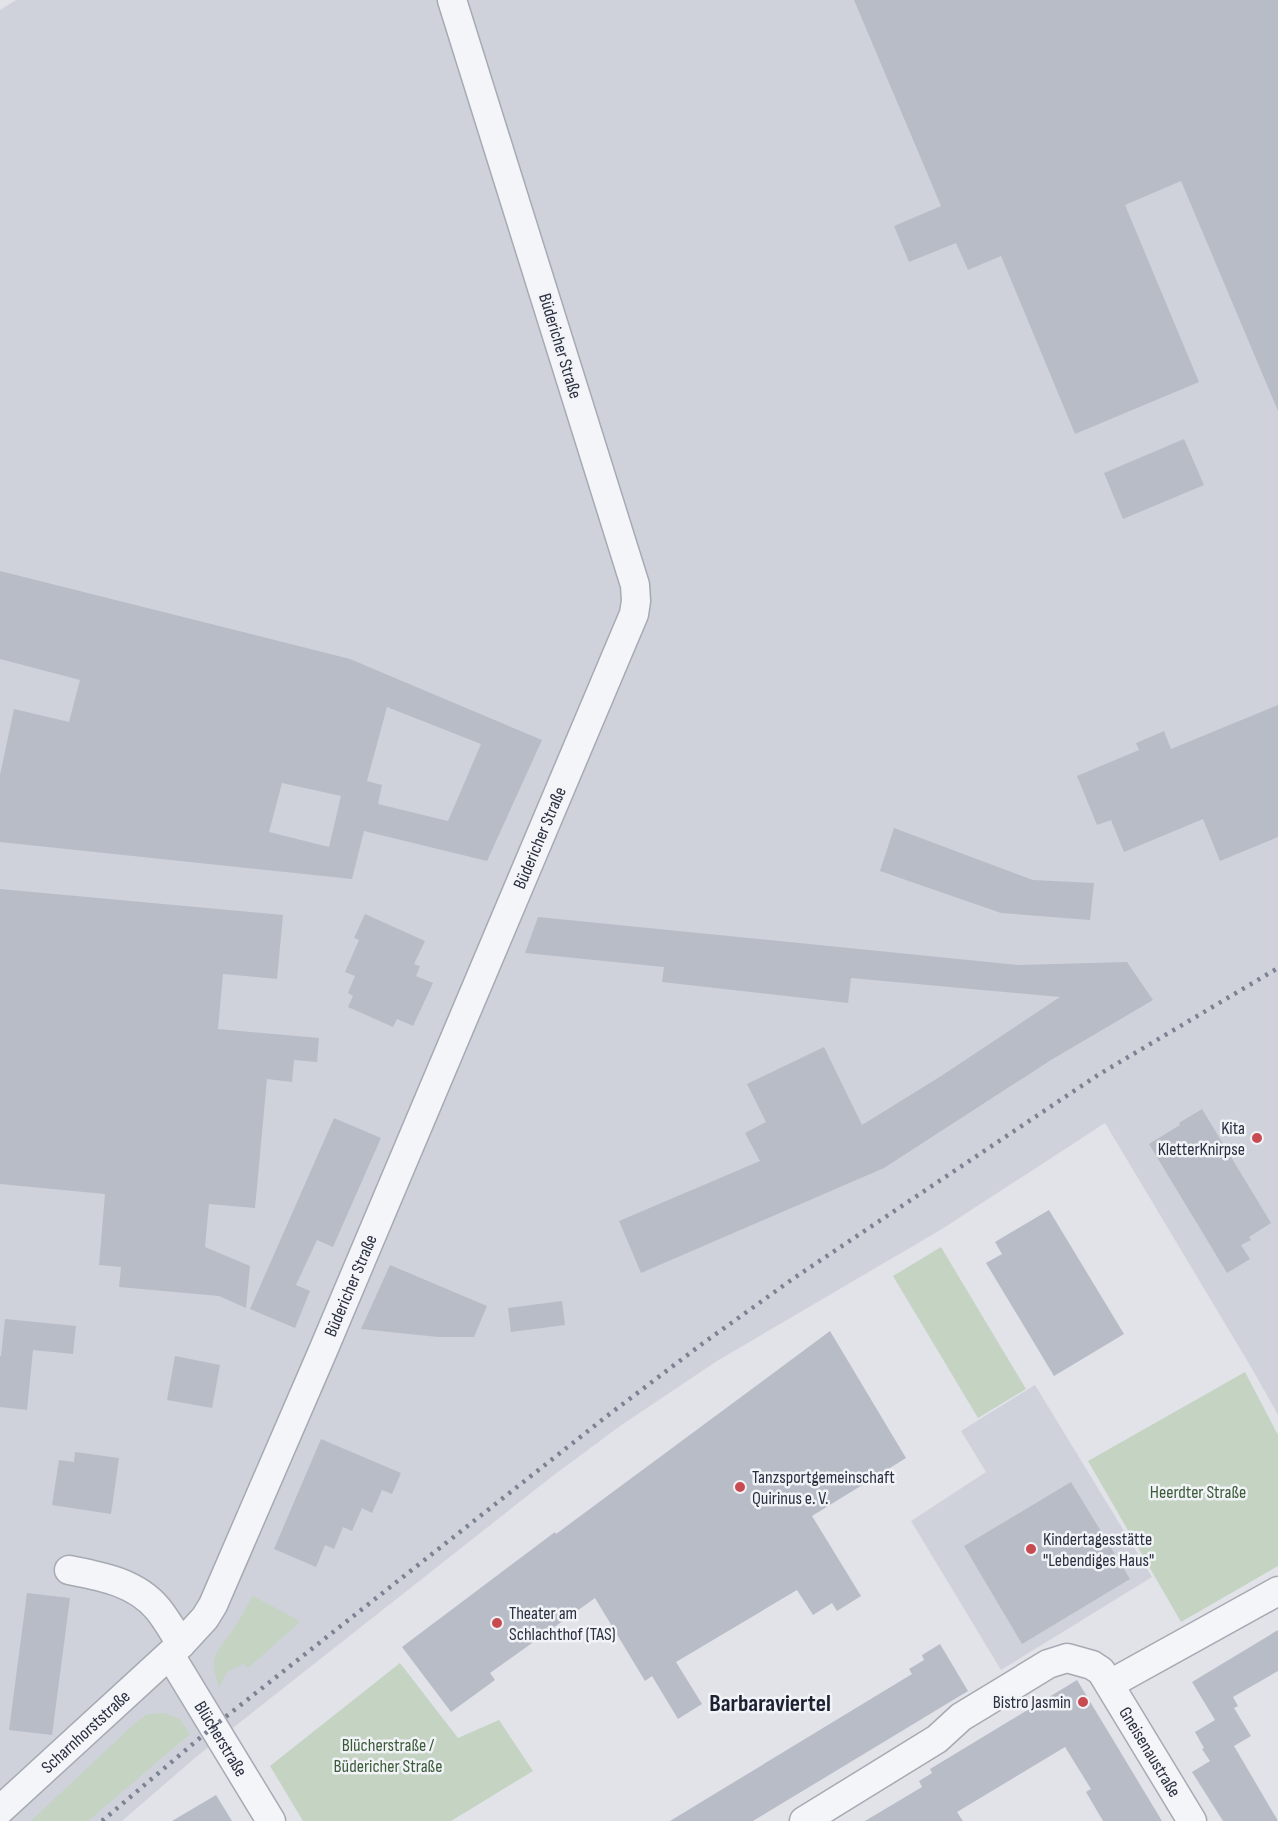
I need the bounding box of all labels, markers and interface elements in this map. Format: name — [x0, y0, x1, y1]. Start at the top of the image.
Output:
street label: Büdericher Straße — [534, 291, 586, 401]
street label: Büdericher Straße — [509, 784, 570, 892]
place label: Kita KletterKnirpse — [1158, 1118, 1245, 1160]
marker: Kita KletterKnirpse — [1250, 1131, 1264, 1145]
street label: Büdericher Straße — [320, 1231, 381, 1340]
place label: Tanzsportgemeinschaft Quirinus e. V. — [752, 1467, 895, 1509]
marker: Tanzsportgemeinschaft Quirinus e. V. — [733, 1480, 747, 1494]
park label: Heerdter Straße — [1150, 1482, 1246, 1503]
place label: Kindertagesstätte "Lebendiges Haus" — [1043, 1529, 1154, 1571]
marker: Kindertagesstätte "Lebendiges Haus" — [1024, 1542, 1038, 1556]
place label: Theater am Schlachthof (TAS) — [509, 1603, 616, 1645]
marker: Theater am Schlachthof (TAS) — [490, 1616, 504, 1630]
street label: Scharnhorststraße — [37, 1686, 134, 1778]
district label: Barbaraviertel — [709, 1689, 831, 1718]
place label: Bistro Jasmin — [993, 1692, 1071, 1713]
marker: Bistro Jasmin — [1076, 1695, 1090, 1709]
street label: Blücherstraße — [190, 1697, 252, 1780]
street label: Gneisenaustraße — [1115, 1703, 1185, 1801]
park label: Blücherstraße / Büdericher Straße — [334, 1735, 442, 1777]

